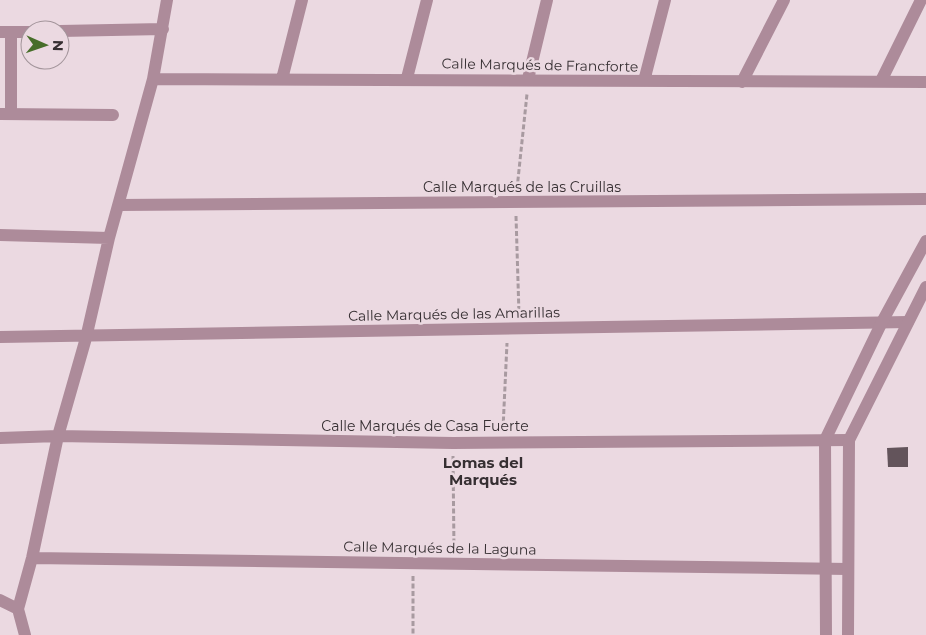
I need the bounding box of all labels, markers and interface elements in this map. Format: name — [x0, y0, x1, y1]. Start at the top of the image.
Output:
north arrow — [20, 20, 70, 70]
text: N — [49, 39, 67, 51]
street label: Calle Marqués de Francforte — [441, 54, 639, 76]
street label: Calle Marqués de las Cruillas — [423, 178, 621, 196]
street label: Calle Marqués de las Amarillas — [348, 303, 560, 325]
street label: Calle Marqués de Casa Fuerte — [321, 417, 529, 435]
district label: Lomas del Marqués — [443, 453, 523, 489]
street label: Calle Marqués de la Laguna — [343, 537, 537, 559]

